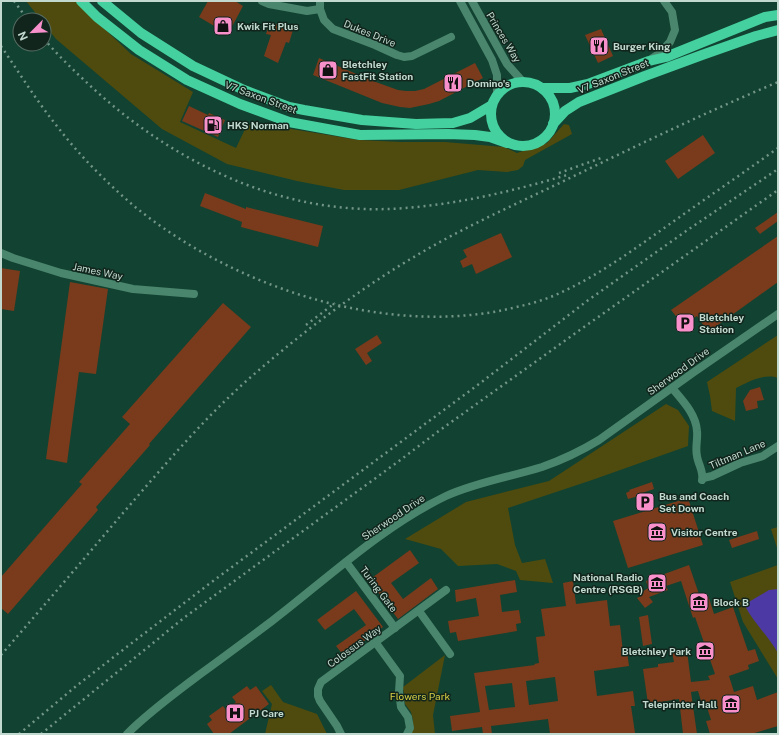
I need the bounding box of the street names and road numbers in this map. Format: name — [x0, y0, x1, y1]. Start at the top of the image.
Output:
street label: Princes Way — [484, 10, 524, 65]
street label: Dukes Drive — [342, 17, 398, 49]
street label: V7 Saxon Street — [576, 56, 650, 96]
street label: V7 Saxon Street — [223, 78, 299, 116]
street label: James Way — [72, 260, 125, 282]
street label: Sherwood Drive — [645, 344, 712, 397]
street label: Tiltman Lane — [707, 437, 767, 471]
street label: Sherwood Drive — [359, 491, 427, 543]
street label: Turing Gate — [358, 564, 400, 615]
street label: Colossus Way — [325, 622, 384, 670]

